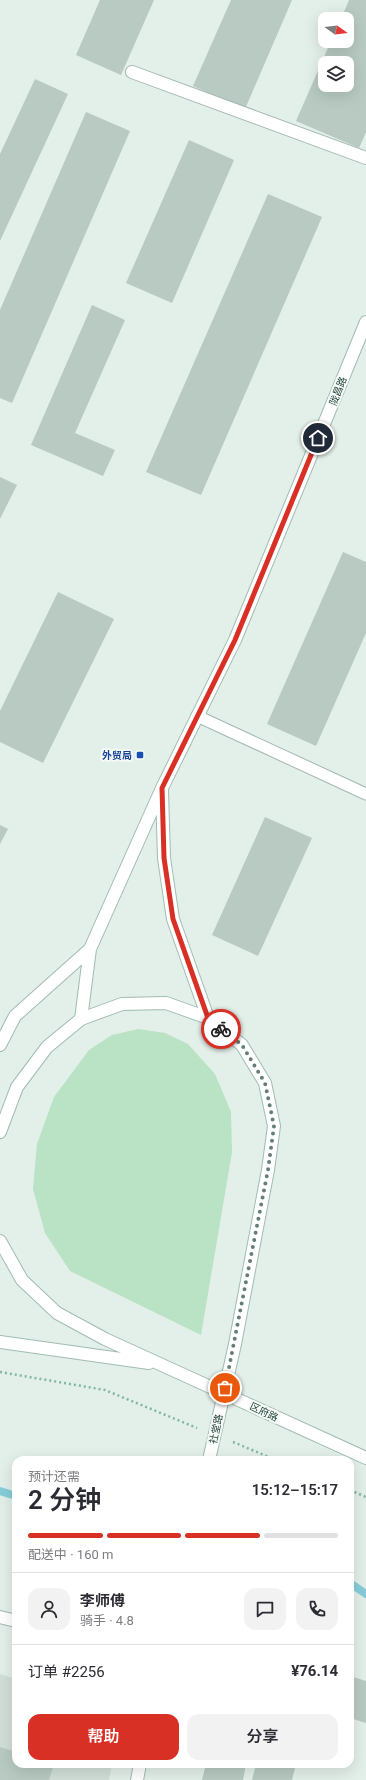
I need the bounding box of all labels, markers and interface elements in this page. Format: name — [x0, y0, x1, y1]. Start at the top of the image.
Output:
north arrow — [318, 12, 354, 48]
map controls — [318, 12, 354, 92]
button: layers — [318, 56, 354, 92]
street label: 陇昌路 — [327, 375, 349, 407]
pin — [301, 421, 335, 455]
icon: home — [307, 427, 329, 449]
place label: 外贸局 — [102, 750, 132, 761]
marker: 外贸局 — [135, 750, 145, 760]
courier — [201, 1009, 241, 1049]
icon: bike — [210, 1018, 232, 1040]
pin — [208, 1371, 242, 1405]
icon: bag — [214, 1377, 236, 1399]
street label: 区府路 — [248, 1401, 280, 1423]
street label: 社堂路 — [208, 1413, 224, 1445]
text: 预计还需 — [28, 1469, 80, 1484]
text: 15:12–15:17 — [252, 1481, 338, 1499]
text: 2 分钟 — [28, 1485, 101, 1515]
text: 配送中 · 160 m — [28, 1547, 113, 1562]
button: person — [28, 1588, 70, 1630]
button: chat — [244, 1588, 286, 1630]
button: phone — [296, 1588, 338, 1630]
text: 李师傅 — [80, 1592, 125, 1610]
text: 骑手 · 4.8 — [80, 1613, 134, 1628]
text: ¥76.14 — [291, 1662, 338, 1680]
text: 订单 #2256 — [28, 1663, 105, 1681]
button: 帮助 — [28, 1714, 179, 1760]
button: 分享 — [187, 1714, 338, 1760]

